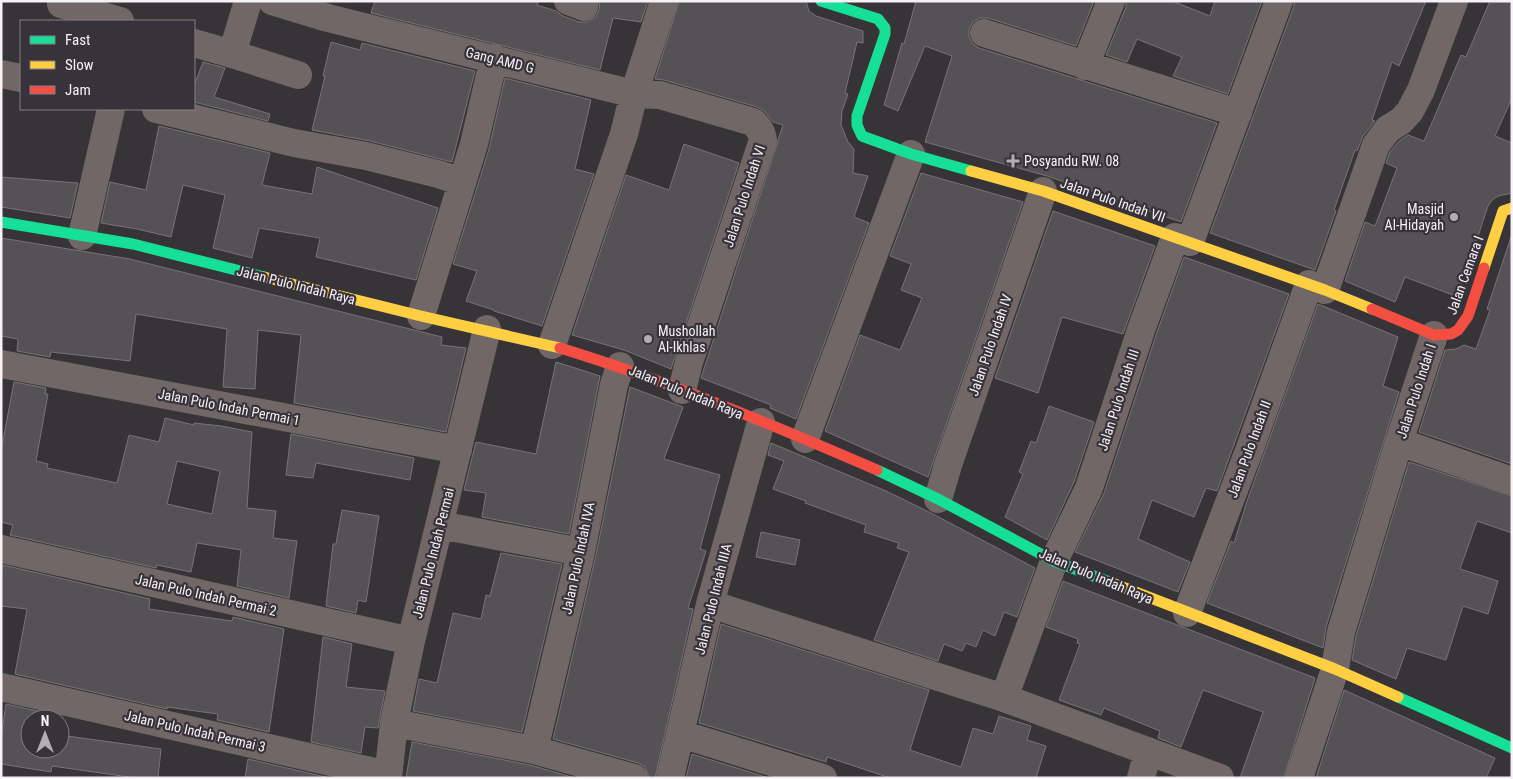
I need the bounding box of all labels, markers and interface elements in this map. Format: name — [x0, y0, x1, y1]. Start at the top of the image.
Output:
legend — [20, 20, 195, 110]
text: Fast — [65, 31, 90, 49]
street label: Gang AMD G — [464, 44, 536, 76]
text: Slow — [65, 56, 94, 74]
text: Jam — [65, 81, 91, 99]
street label: Jalan Pulo Indah VI — [720, 143, 768, 249]
place label: Posyandu RW. 08 — [1024, 153, 1119, 169]
marker: Posyandu RW. 08 — [1006, 154, 1020, 168]
street label: Jalan Pulo Indah VII — [1058, 175, 1168, 225]
place label: Masjid Al-Hidayah — [1385, 201, 1444, 233]
marker: Masjid Al-Hidayah — [1448, 211, 1460, 223]
street label: Jalan Cemara I — [1443, 233, 1487, 317]
street label: Jalan Pulo Indah Raya — [235, 263, 357, 307]
street label: Jalan Pulo Indah IV — [965, 292, 1015, 398]
place label: Mushollah Al-Ikhlas — [658, 323, 715, 355]
marker: Mushollah Al-Ikhlas — [642, 333, 654, 345]
street label: Jalan Pulo Indah I — [1393, 342, 1439, 440]
street label: Jalan Pulo Indah III — [1094, 347, 1142, 453]
street label: Jalan Pulo Indah Raya — [627, 362, 745, 422]
street label: Jalan Pulo Indah Permai 1 — [157, 385, 301, 429]
street label: Jalan Pulo Indah II — [1224, 398, 1274, 500]
street label: Jalan Pulo Indah Permai — [409, 486, 457, 620]
street label: Jalan Pulo Indah IVA — [558, 500, 598, 616]
street label: Jalan Pulo Indah IIIA — [691, 542, 735, 656]
street label: Jalan Pulo Indah Raya — [1037, 545, 1155, 607]
street label: Jalan Pulo Indah Permai 2 — [134, 571, 278, 619]
street label: Jalan Pulo Indah Permai 3 — [123, 707, 267, 755]
north arrow — [20, 709, 70, 759]
text: N — [41, 713, 49, 729]

